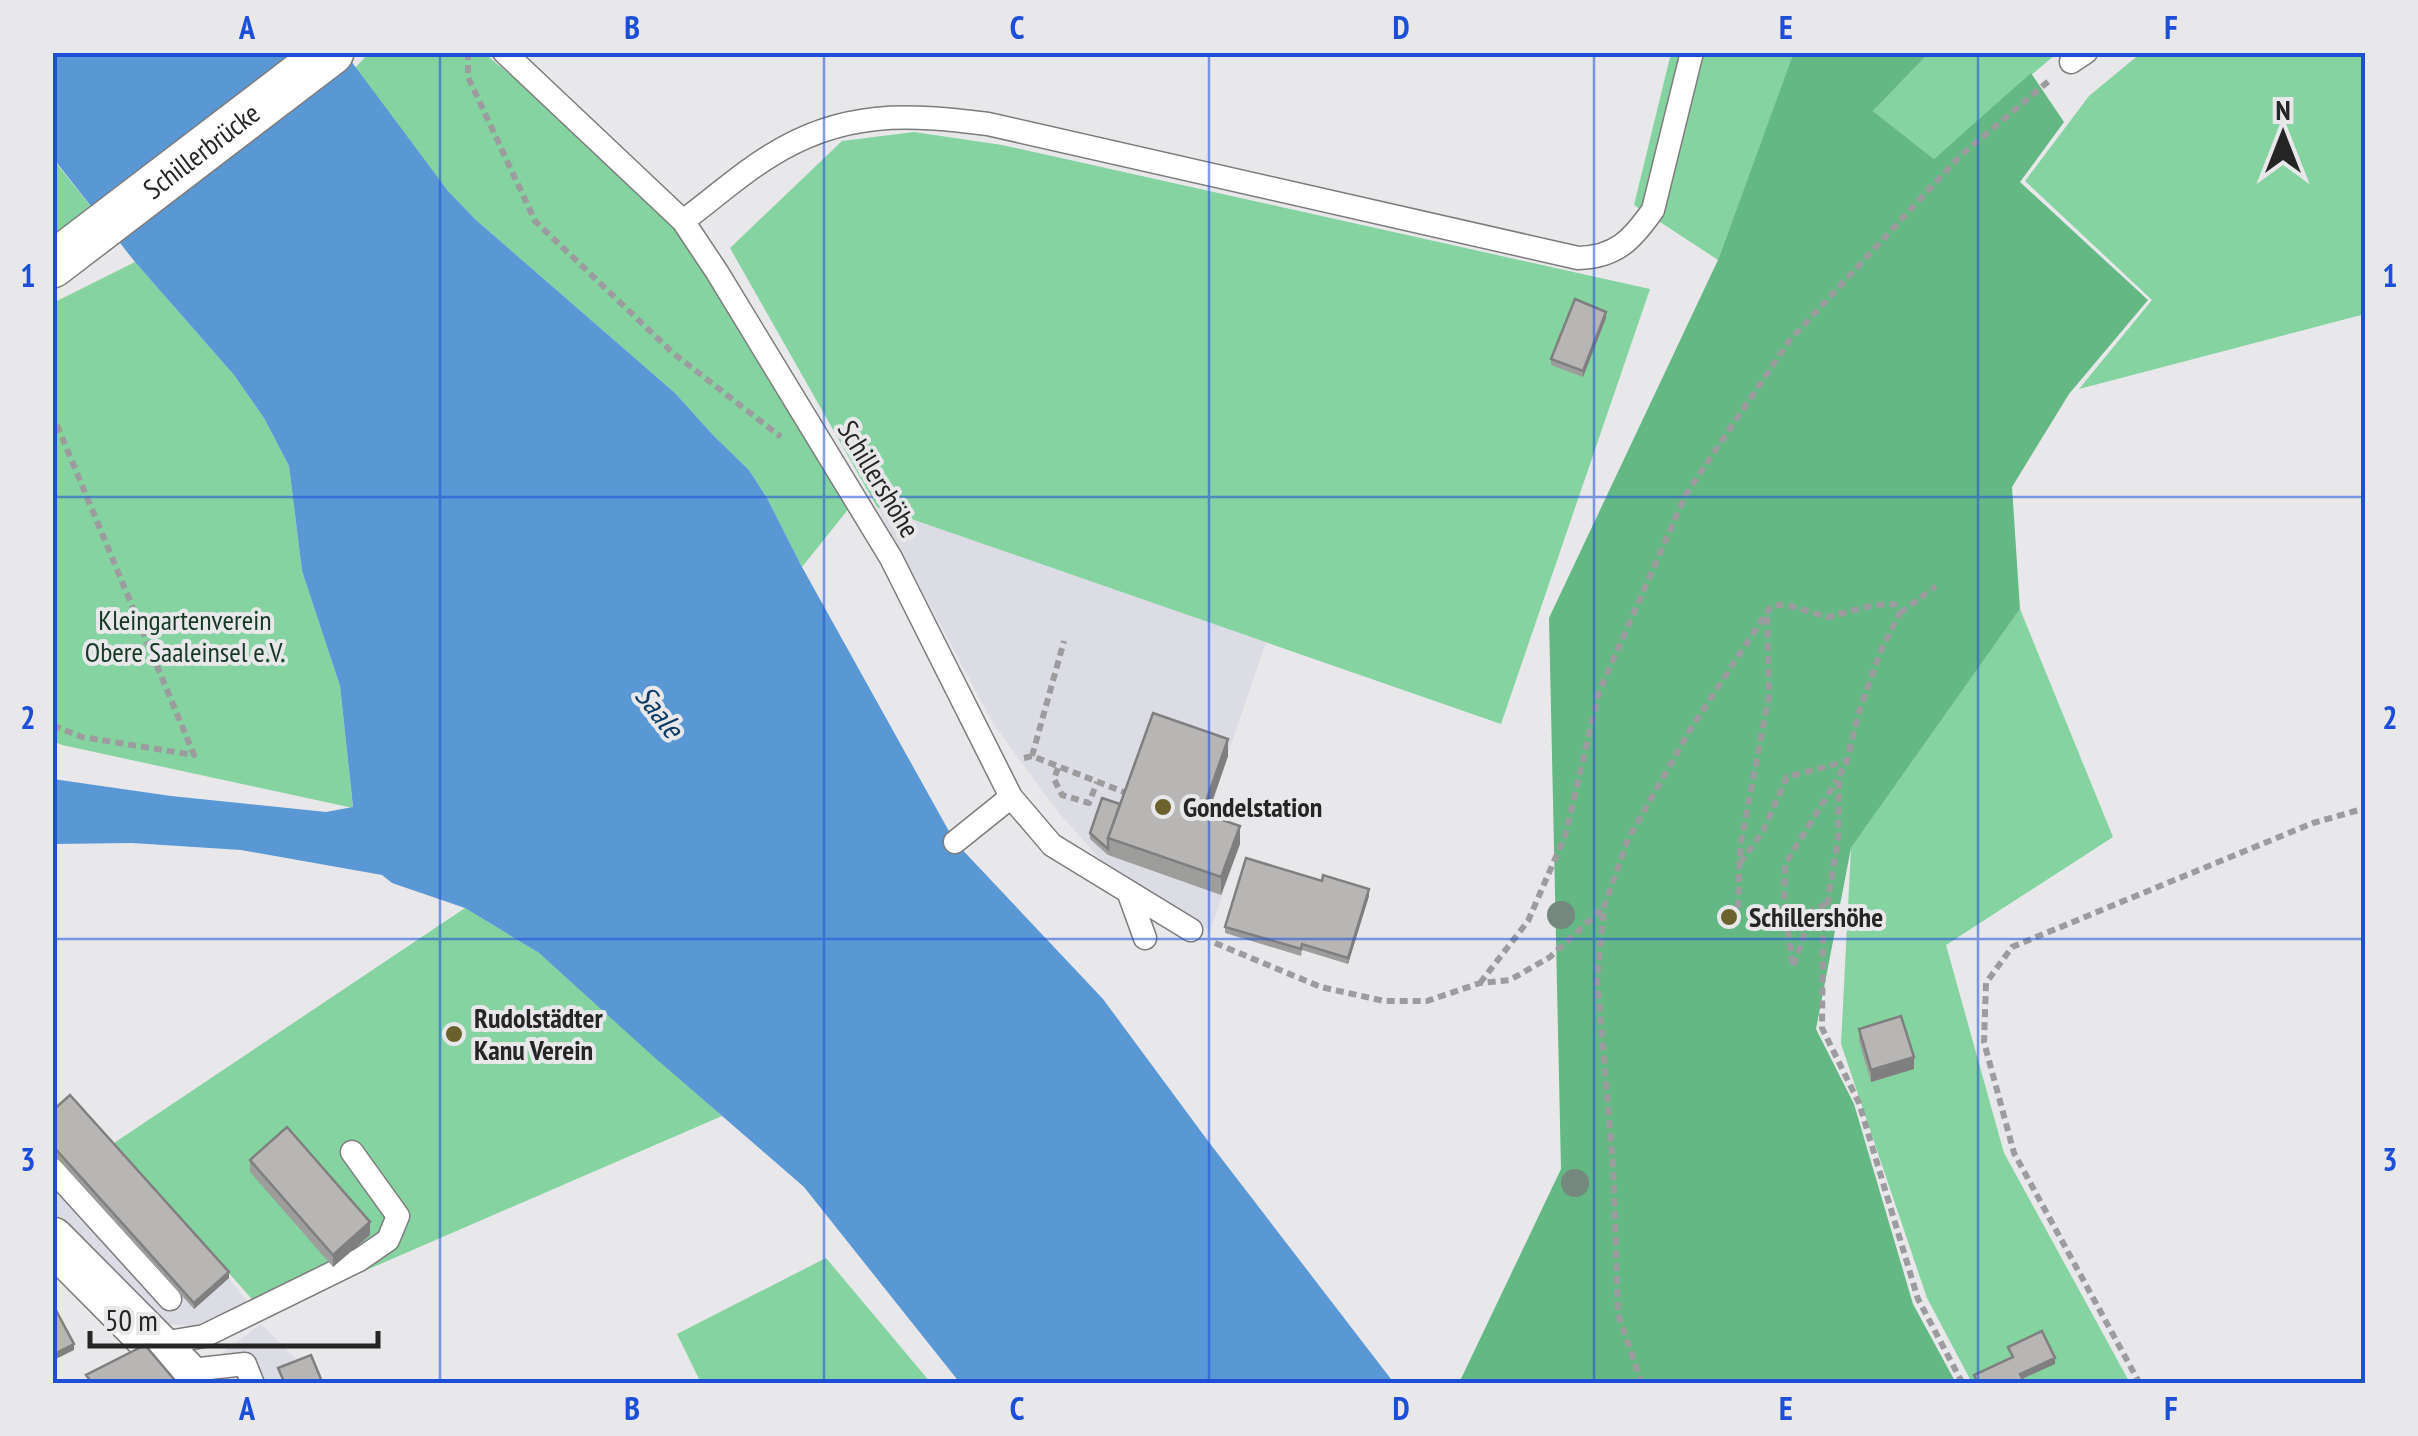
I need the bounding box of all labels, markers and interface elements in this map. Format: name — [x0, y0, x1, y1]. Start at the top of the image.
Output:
text: A — [238, 6, 256, 48]
text: B — [624, 6, 640, 48]
text: C — [1010, 6, 1025, 48]
text: D — [1392, 6, 1410, 48]
text: E — [1779, 6, 1793, 48]
text: F — [2164, 6, 2178, 48]
north arrow — [2233, 85, 2333, 185]
text: N — [2275, 91, 2291, 128]
street label: Schillerbrücke — [136, 94, 267, 207]
text: 1 — [20, 254, 36, 296]
text: 1 — [2382, 254, 2398, 296]
street label: Schillershöhe — [830, 413, 929, 544]
park label: Kleingartenverein Obere Saaleinsel e.V. — [85, 601, 285, 670]
water label: Saale — [628, 677, 694, 746]
text: 2 — [20, 696, 36, 738]
text: 2 — [2382, 696, 2398, 738]
place label: Gondelstation — [1183, 788, 1322, 825]
marker: Gondelstation — [1152, 796, 1174, 818]
place label: Schillershöhe — [1749, 898, 1883, 935]
marker: Schillershöhe — [1718, 906, 1740, 928]
place label: Rudolstädter Kanu Verein — [474, 999, 603, 1068]
marker: Rudolstädter Kanu Verein — [443, 1023, 465, 1045]
text: 3 — [20, 1138, 36, 1180]
text: 3 — [2382, 1138, 2398, 1180]
scale bar — [90, 1286, 378, 1348]
text: 50 m — [105, 1300, 158, 1339]
text: A — [238, 1387, 256, 1429]
text: B — [624, 1387, 640, 1429]
text: C — [1010, 1387, 1025, 1429]
text: D — [1392, 1387, 1410, 1429]
text: E — [1779, 1387, 1793, 1429]
text: F — [2164, 1387, 2178, 1429]

